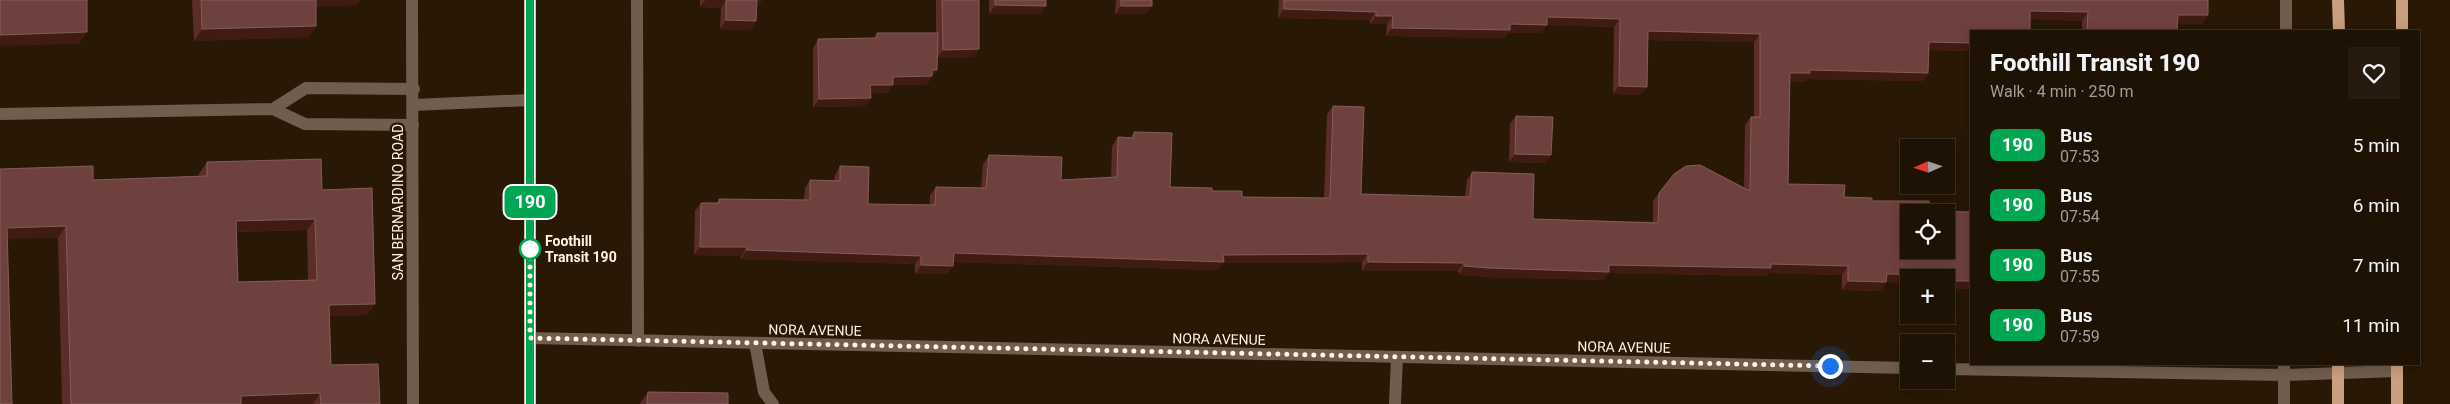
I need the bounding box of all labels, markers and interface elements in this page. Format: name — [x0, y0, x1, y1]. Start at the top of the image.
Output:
button: heart — [2348, 47, 2400, 99]
text: Foothill Transit 190 — [1990, 49, 2200, 77]
text: Walk · 4 min · 250 m — [1990, 82, 2134, 101]
street label: SAN BERNARDINO ROAD — [390, 124, 406, 280]
text: Bus — [2060, 124, 2093, 147]
text: 190 — [2002, 134, 2033, 155]
text: 5 min — [2353, 134, 2400, 157]
north arrow — [1900, 139, 1955, 194]
map controls — [1900, 139, 1955, 389]
text: 07:53 — [2060, 147, 2100, 166]
text: Bus — [2060, 184, 2093, 207]
line badge: 190 — [501, 186, 559, 218]
text: 190 — [515, 191, 545, 212]
text: 190 — [2002, 194, 2033, 215]
text: 6 min — [2353, 194, 2400, 217]
button: locate — [1900, 204, 1955, 259]
text: 07:54 — [2060, 207, 2100, 226]
place label: Foothill Transit 190 — [545, 233, 617, 265]
marker: Foothill Transit 190 — [519, 238, 541, 260]
text: Bus — [2060, 244, 2093, 267]
text: 190 — [2002, 254, 2033, 275]
text: 7 min — [2353, 254, 2400, 277]
text: 07:55 — [2060, 267, 2100, 286]
button: + — [1900, 269, 1955, 324]
text: Bus — [2060, 304, 2093, 327]
text: 190 — [2002, 314, 2033, 335]
text: 11 min — [2342, 314, 2400, 337]
street label: NORA AVENUE — [768, 321, 862, 339]
text: 07:59 — [2060, 327, 2100, 346]
street label: NORA AVENUE — [1172, 330, 1266, 348]
button: − — [1900, 334, 1955, 389]
street label: NORA AVENUE — [1577, 338, 1671, 356]
your location — [1818, 354, 1843, 379]

